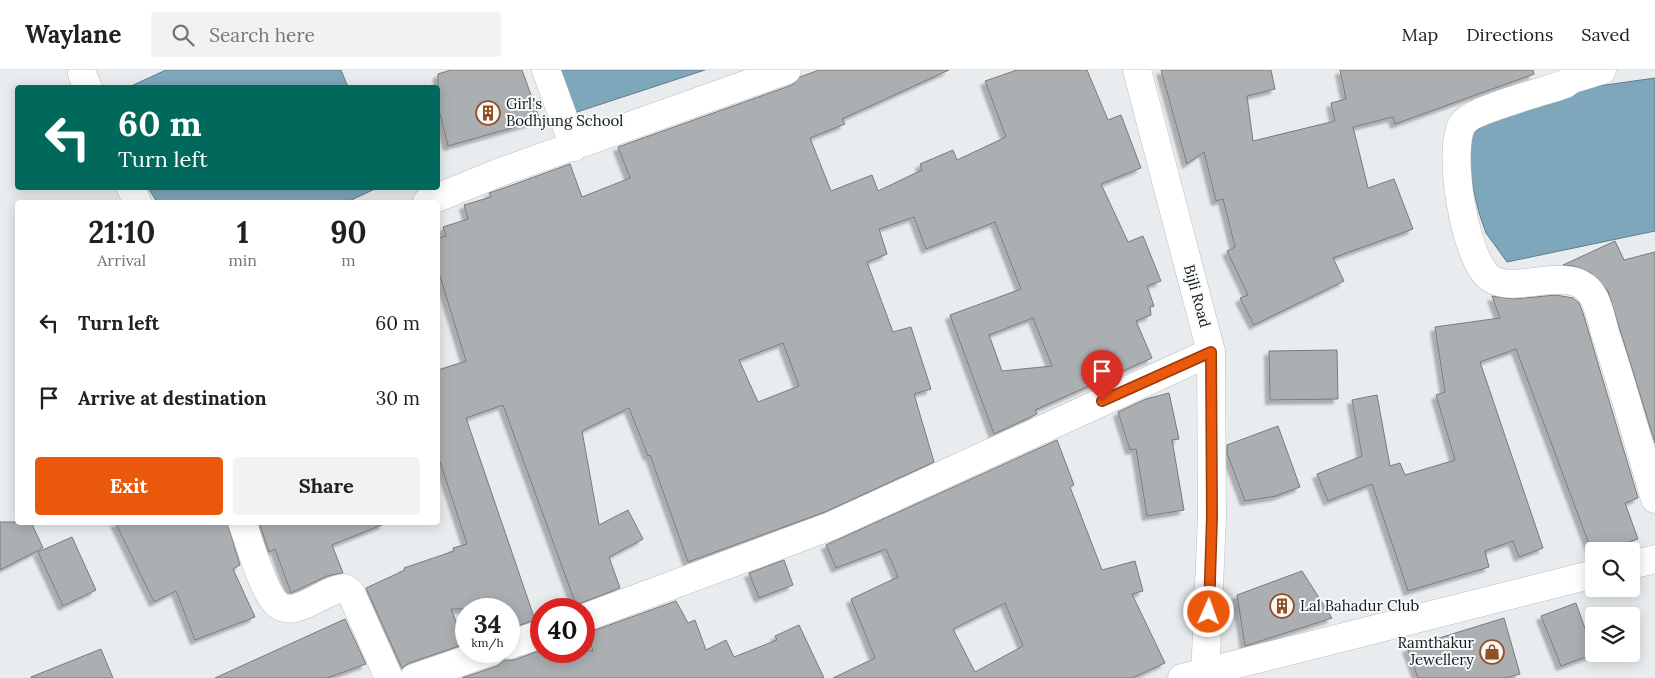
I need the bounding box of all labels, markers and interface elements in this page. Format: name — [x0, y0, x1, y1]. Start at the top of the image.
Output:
search box — [151, 12, 501, 57]
text: Waylane — [25, 19, 121, 50]
icon: search — [169, 21, 197, 49]
text: Search here — [209, 23, 315, 47]
text: Map — [1402, 23, 1438, 46]
text: Directions — [1466, 23, 1553, 46]
text: Saved — [1581, 23, 1630, 46]
place label: Girl's Bodhjung School — [506, 94, 623, 130]
building icon: Girl's Bodhjung School — [475, 100, 501, 126]
text: 60 m — [118, 101, 202, 146]
icon: left — [35, 105, 100, 170]
text: Turn left — [118, 145, 208, 173]
text: 21:10 — [88, 213, 155, 251]
text: 1 — [237, 213, 249, 251]
text: 90 — [330, 213, 367, 251]
text: Arrival — [97, 250, 146, 270]
text: min — [229, 250, 257, 270]
text: m — [341, 250, 356, 270]
street label: Bijli Road — [1180, 262, 1215, 329]
icon: left — [35, 309, 63, 337]
text: Turn left — [78, 311, 159, 335]
text: 60 m — [375, 311, 420, 335]
pin — [1081, 350, 1123, 401]
icon: arrive — [1088, 357, 1116, 385]
icon: arrive — [35, 384, 63, 412]
text: Arrive at destination — [78, 386, 267, 410]
text: 30 m — [376, 386, 420, 410]
button: Exit — [35, 457, 223, 515]
button: Share — [233, 457, 420, 515]
map controls — [1585, 542, 1640, 662]
button: search — [1585, 542, 1640, 597]
position arrow — [1182, 585, 1234, 637]
building icon: Lal Bahadur Club — [1269, 593, 1295, 619]
place label: Lal Bahadur Club — [1300, 596, 1419, 615]
speed limit sign: 40 — [530, 598, 595, 663]
button: layers — [1585, 607, 1640, 662]
text: 34 — [474, 608, 501, 640]
place label: Ramthakur Jewellery — [1398, 633, 1474, 669]
text: km/h — [471, 635, 504, 650]
shop icon: Ramthakur Jewellery — [1479, 639, 1505, 665]

